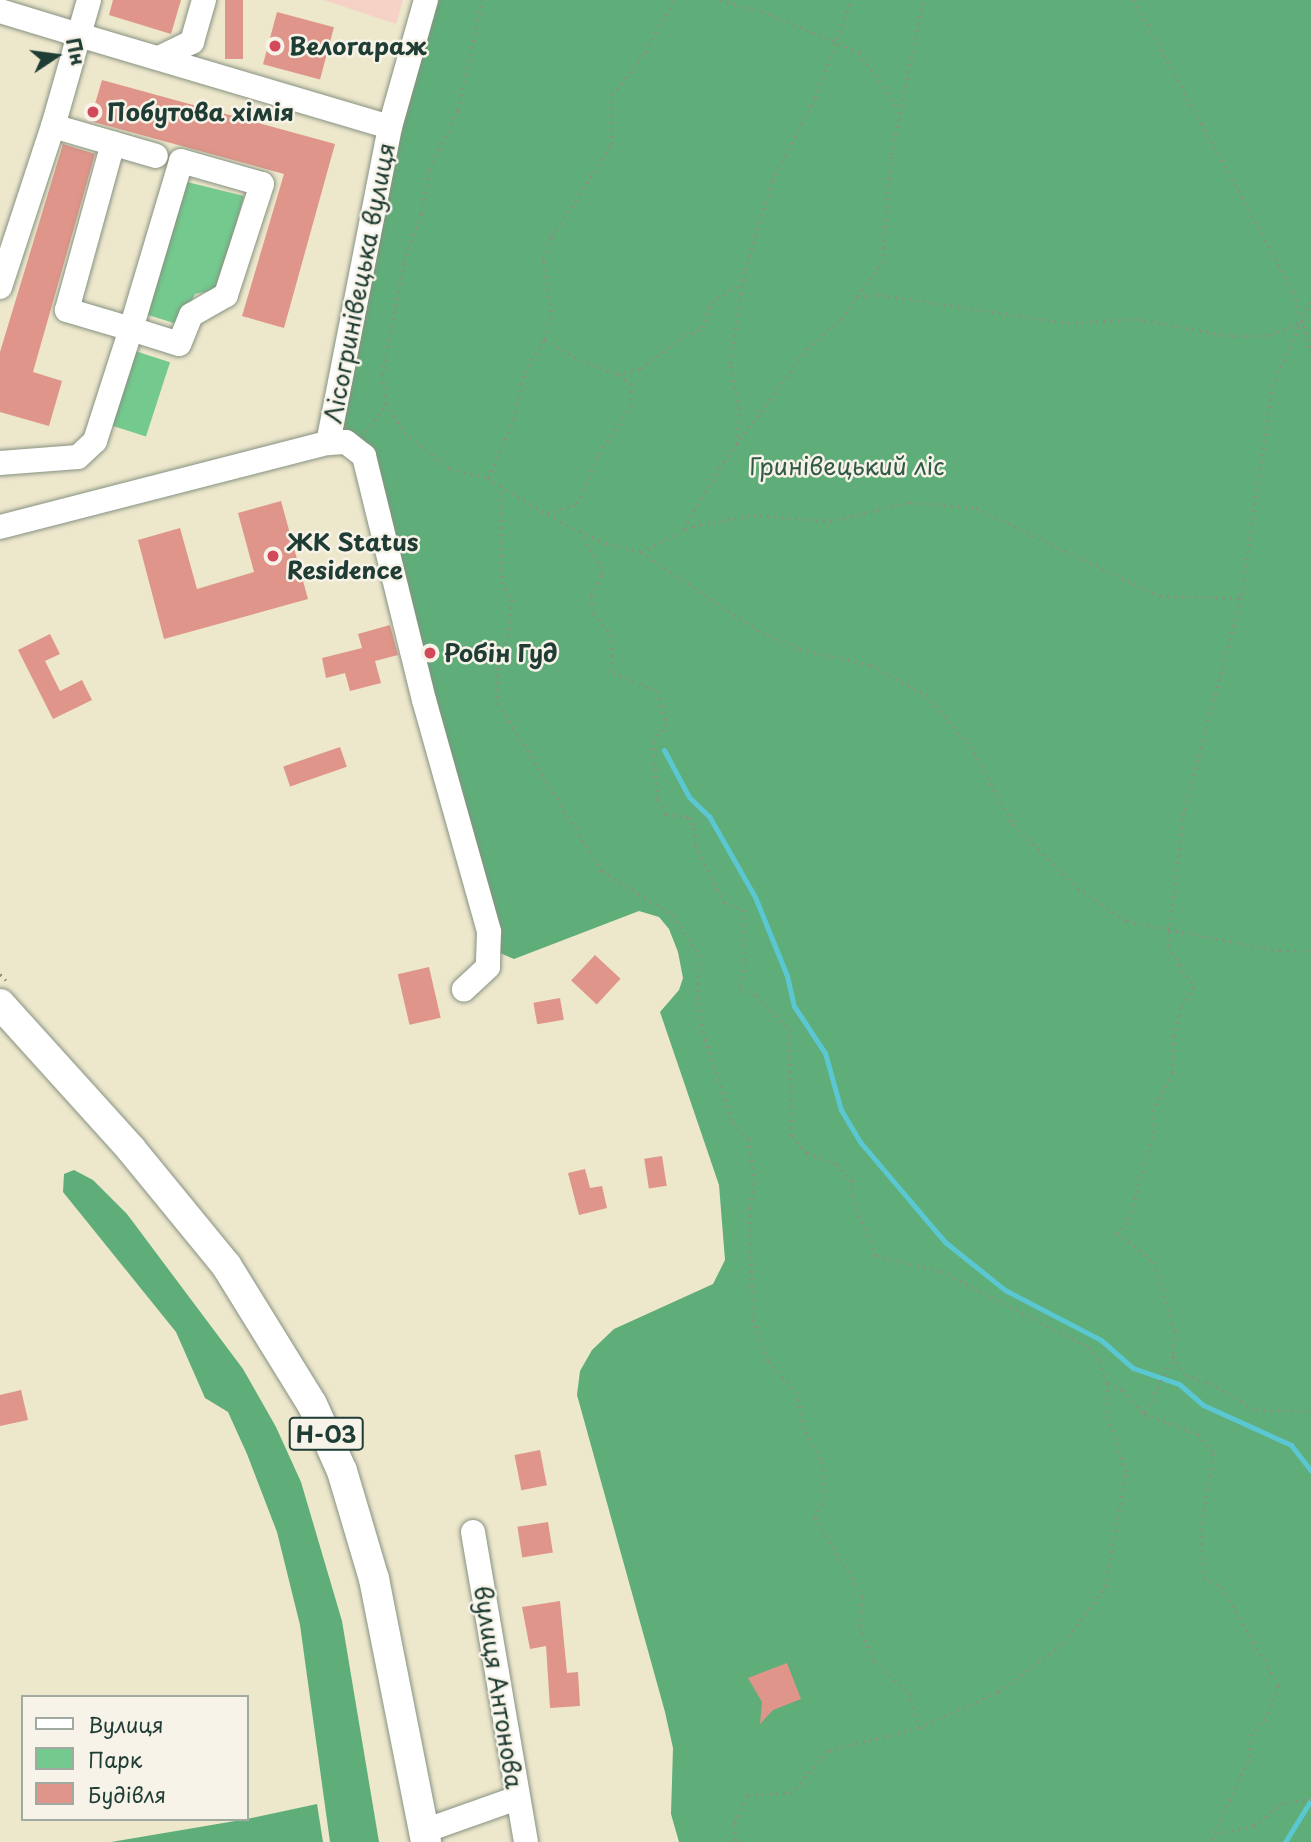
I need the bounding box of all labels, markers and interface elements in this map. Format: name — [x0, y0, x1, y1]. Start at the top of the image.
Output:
north arrow — [21, 21, 91, 91]
place label: Велогараж — [289, 32, 427, 60]
text: Пн — [60, 35, 93, 68]
marker: Велогараж — [267, 38, 283, 54]
place label: Побутова хімія — [107, 98, 294, 126]
marker: Побутова хімія — [85, 104, 101, 120]
street label: Лісогринівецька вулиця — [318, 140, 400, 426]
park label: Гринівецький ліс — [749, 452, 945, 480]
place label: ЖК Status Residence — [287, 528, 419, 584]
marker: ЖК Status Residence — [265, 548, 281, 564]
place label: Робін Гуд — [444, 639, 558, 667]
marker: Робін Гуд — [422, 645, 438, 661]
road number: Н-03 — [288, 1414, 364, 1454]
street label: вулиця Антонова — [469, 1583, 529, 1791]
legend — [21, 1695, 248, 1821]
text: Вулиця — [88, 1708, 164, 1740]
text: Парк — [88, 1743, 142, 1775]
text: Будівля — [88, 1778, 166, 1810]

